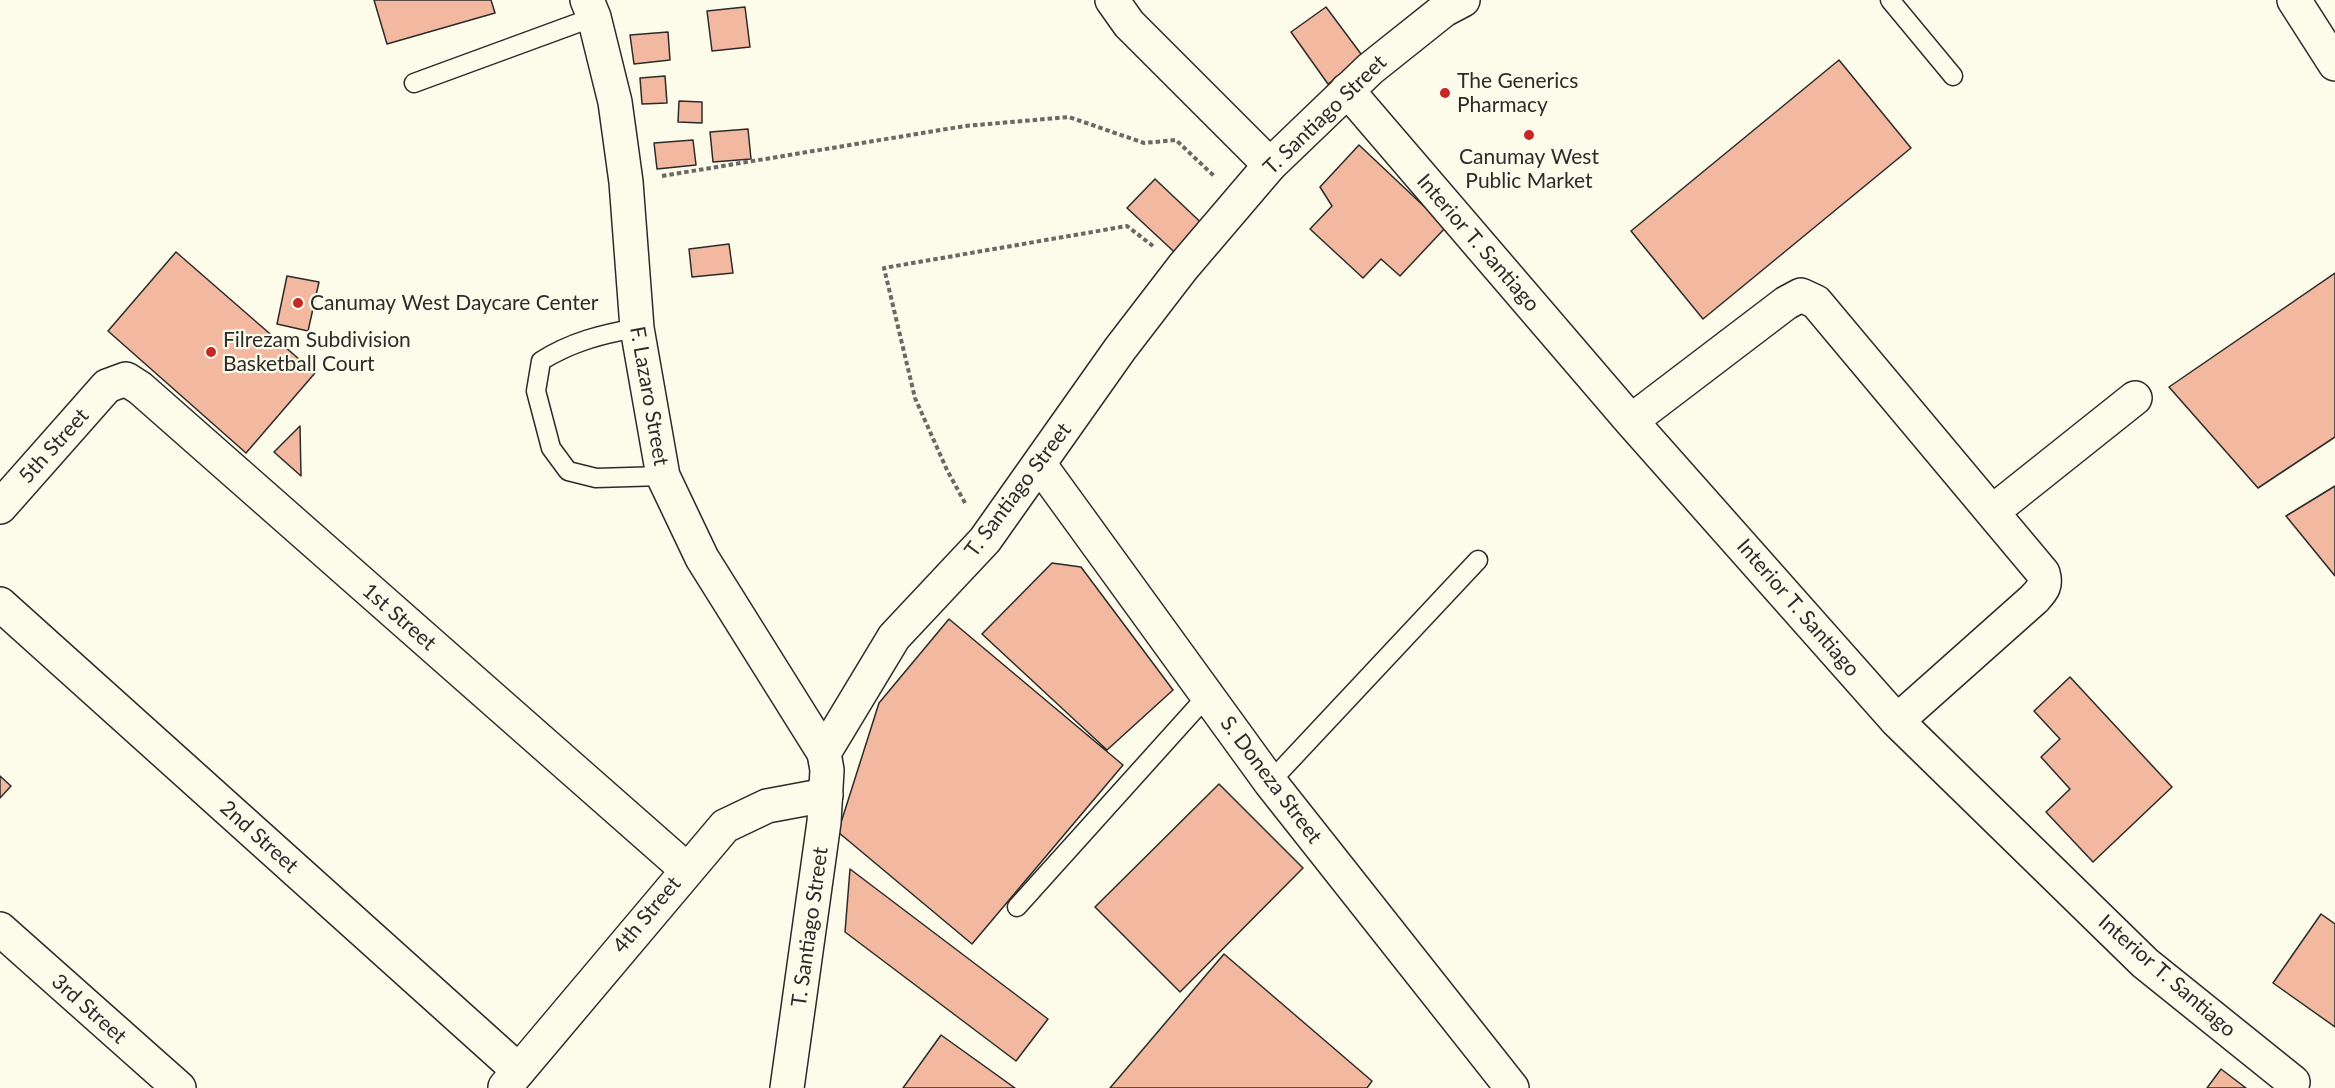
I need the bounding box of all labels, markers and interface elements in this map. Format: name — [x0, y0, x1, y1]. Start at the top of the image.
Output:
street label: T. Santiago Street — [1258, 50, 1392, 180]
place label: The Generics Pharmacy — [1457, 68, 1578, 118]
marker: The Generics Pharmacy — [1438, 86, 1452, 100]
marker: Canumay West Public Market — [1522, 128, 1536, 142]
place label: Canumay West Public Market — [1459, 144, 1599, 194]
street label: Interior T. Santiago — [1411, 169, 1545, 317]
place label: Canumay West Daycare Center — [310, 290, 598, 316]
marker: Canumay West Daycare Center — [291, 296, 305, 310]
street label: F. Lazaro Street — [624, 324, 674, 468]
place label: Filrezam Subdivision Basketball Court — [223, 327, 411, 377]
marker: Filrezam Subdivision Basketball Court — [204, 345, 218, 359]
street label: 5th Street — [14, 403, 94, 489]
street label: T. Santiago Street — [959, 418, 1077, 562]
street label: Interior T. Santiago — [1731, 534, 1865, 682]
street label: 1st Street — [357, 578, 441, 656]
street label: S. Doneza Street — [1215, 711, 1327, 849]
street label: 2nd Street — [215, 795, 303, 879]
street label: T. Santiago Street — [786, 845, 834, 1009]
street label: 4th Street — [608, 872, 686, 958]
street label: Interior T. Santiago — [2093, 909, 2241, 1043]
street label: 3rd Street — [46, 969, 132, 1049]

